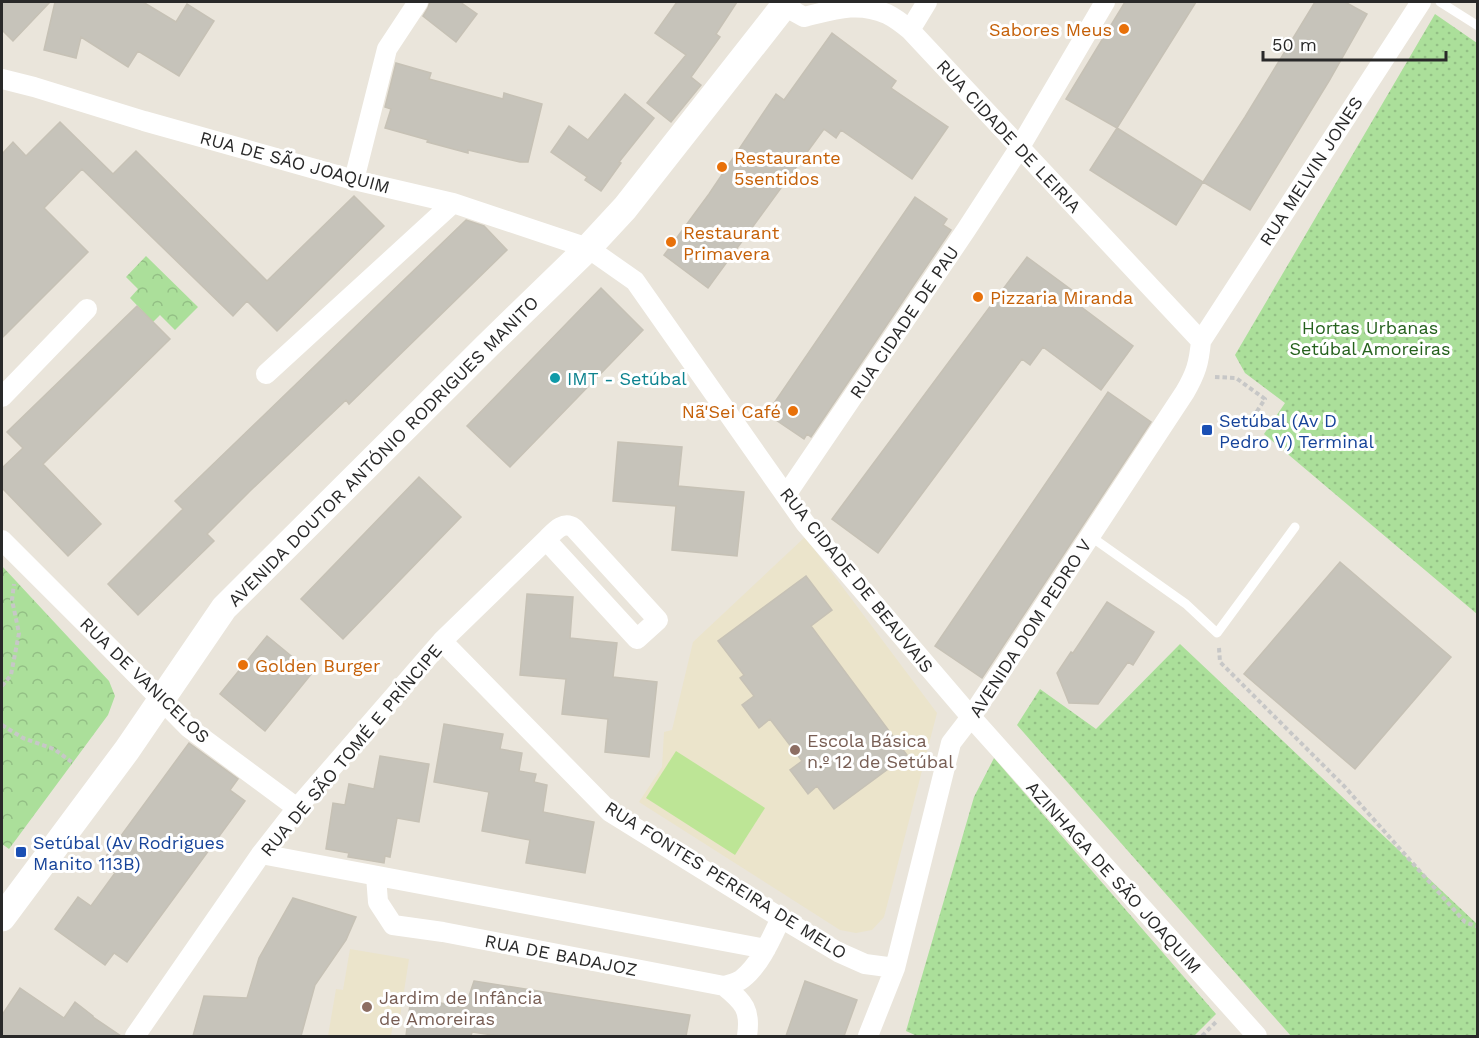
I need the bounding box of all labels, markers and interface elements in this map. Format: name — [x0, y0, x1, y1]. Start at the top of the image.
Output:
place label: Sabores Meus — [989, 19, 1112, 40]
marker: Sabores Meus — [1117, 22, 1131, 36]
scale bar — [1263, 24, 1446, 62]
text: 50 m — [1272, 34, 1317, 55]
street label: RUA CIDADE DE LEIRIA — [933, 55, 1086, 217]
street label: RUA MELVIN JONES — [1255, 93, 1367, 249]
street label: RUA DE SÃO JOAQUIM — [198, 127, 392, 197]
place label: Restaurante 5sentidos — [734, 147, 841, 189]
marker: Restaurante 5sentidos — [715, 160, 729, 174]
place label: Restaurant Primavera — [683, 222, 780, 264]
marker: Restaurant Primavera — [664, 235, 678, 249]
street label: RUA CIDADE DE PAU — [845, 242, 963, 402]
place label: Pizzaria Miranda — [990, 287, 1133, 308]
marker: Pizzaria Miranda — [971, 290, 985, 304]
street label: AVENIDA DOUTOR ANTÓNIO RODRIGUES MANITO — [223, 291, 543, 611]
park label: Hortas Urbanas Setúbal Amoreiras — [1290, 317, 1450, 359]
place label: IMT - Setúbal — [567, 368, 687, 389]
marker: IMT - Setúbal — [548, 371, 562, 385]
place label: Nã'Sei Café — [682, 401, 781, 422]
marker: Nã'Sei Café — [786, 404, 800, 418]
place label: Setúbal (Av D Pedro V) Terminal — [1219, 410, 1374, 452]
marker: Setúbal (Av D Pedro V) Terminal — [1200, 423, 1214, 437]
street label: RUA CIDADE DE BEAUVAIS — [776, 483, 938, 677]
street label: AVENIDA DOM PEDRO V — [964, 535, 1096, 721]
street label: RUA DE VANICELOS — [76, 613, 214, 747]
street label: RUA DE SÃO TOMÉ E PRÍNCIPE — [256, 640, 446, 860]
place label: Golden Burger — [255, 655, 380, 676]
marker: Golden Burger — [236, 658, 250, 672]
place label: Escola Básica n.º 12 de Setúbal — [807, 730, 954, 772]
marker: Escola Básica n.º 12 de Setúbal — [788, 743, 802, 757]
street label: AZINHAGA DE SÃO JOAQUIM — [1022, 777, 1206, 977]
street label: RUA FONTES PEREIRA DE MELO — [601, 797, 851, 963]
place label: Setúbal (Av Rodrigues Manito 113B) — [33, 832, 224, 874]
marker: Setúbal (Av Rodrigues Manito 113B) — [14, 845, 28, 859]
street label: RUA DE BADAJOZ — [483, 930, 639, 980]
place label: Jardim de Infância de Amoreiras — [379, 987, 542, 1029]
marker: Jardim de Infância de Amoreiras — [360, 1000, 374, 1014]

